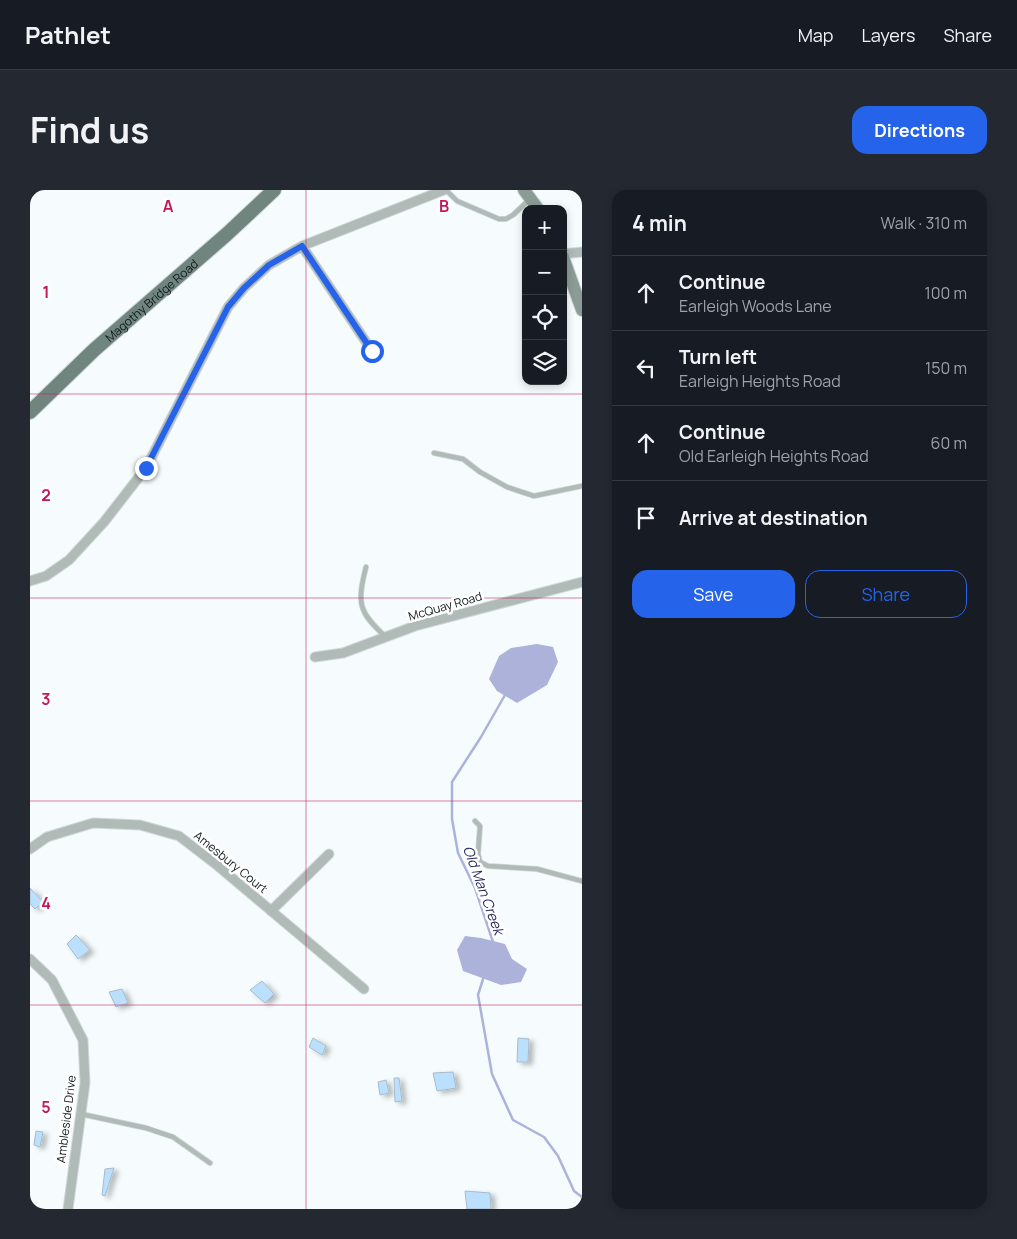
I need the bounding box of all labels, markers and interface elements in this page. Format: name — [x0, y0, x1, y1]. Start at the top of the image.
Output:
text: Pathlet — [25, 18, 111, 51]
text: Map — [798, 23, 833, 47]
text: Layers — [861, 23, 915, 47]
text: Share — [943, 23, 992, 47]
text: Find us — [30, 106, 149, 154]
button: Directions — [852, 106, 987, 154]
text: A — [163, 195, 174, 217]
text: B — [439, 195, 449, 217]
map controls — [522, 205, 567, 385]
button: + — [522, 205, 567, 250]
text: 4 min — [632, 209, 687, 237]
text: Walk · 310 m — [881, 212, 967, 234]
button: − — [522, 250, 567, 295]
street label: Magothy Bridge Road — [101, 255, 201, 345]
text: Continue — [679, 269, 765, 295]
icon: ahead — [632, 279, 660, 307]
text: 1 — [42, 281, 50, 303]
text: 100 m — [924, 282, 967, 304]
button: locate — [522, 295, 567, 340]
text: Earleigh Woods Lane — [679, 295, 832, 317]
route start — [361, 340, 384, 363]
button: layers — [522, 340, 567, 385]
text: Turn left — [679, 344, 757, 370]
icon: left — [632, 354, 660, 382]
text: 150 m — [925, 357, 967, 379]
text: Earleigh Heights Road — [679, 370, 841, 392]
text: Continue — [679, 419, 765, 445]
icon: ahead — [632, 429, 660, 457]
text: 60 m — [931, 432, 967, 454]
text: Old Earleigh Heights Road — [679, 445, 869, 467]
route end — [135, 457, 158, 480]
text: 2 — [41, 484, 51, 506]
icon: arrive — [632, 504, 660, 532]
text: Arrive at destination — [679, 505, 868, 531]
button: Save — [632, 570, 795, 618]
button: Share — [805, 570, 967, 618]
street label: McQuay Road — [406, 587, 484, 625]
text: 3 — [41, 688, 51, 710]
street label: Amesbury Court — [191, 827, 272, 897]
water label: Old Man Creek — [459, 843, 510, 939]
text: 4 — [41, 892, 51, 914]
street label: Ambleside Drive — [52, 1074, 80, 1164]
text: 5 — [41, 1096, 51, 1118]

